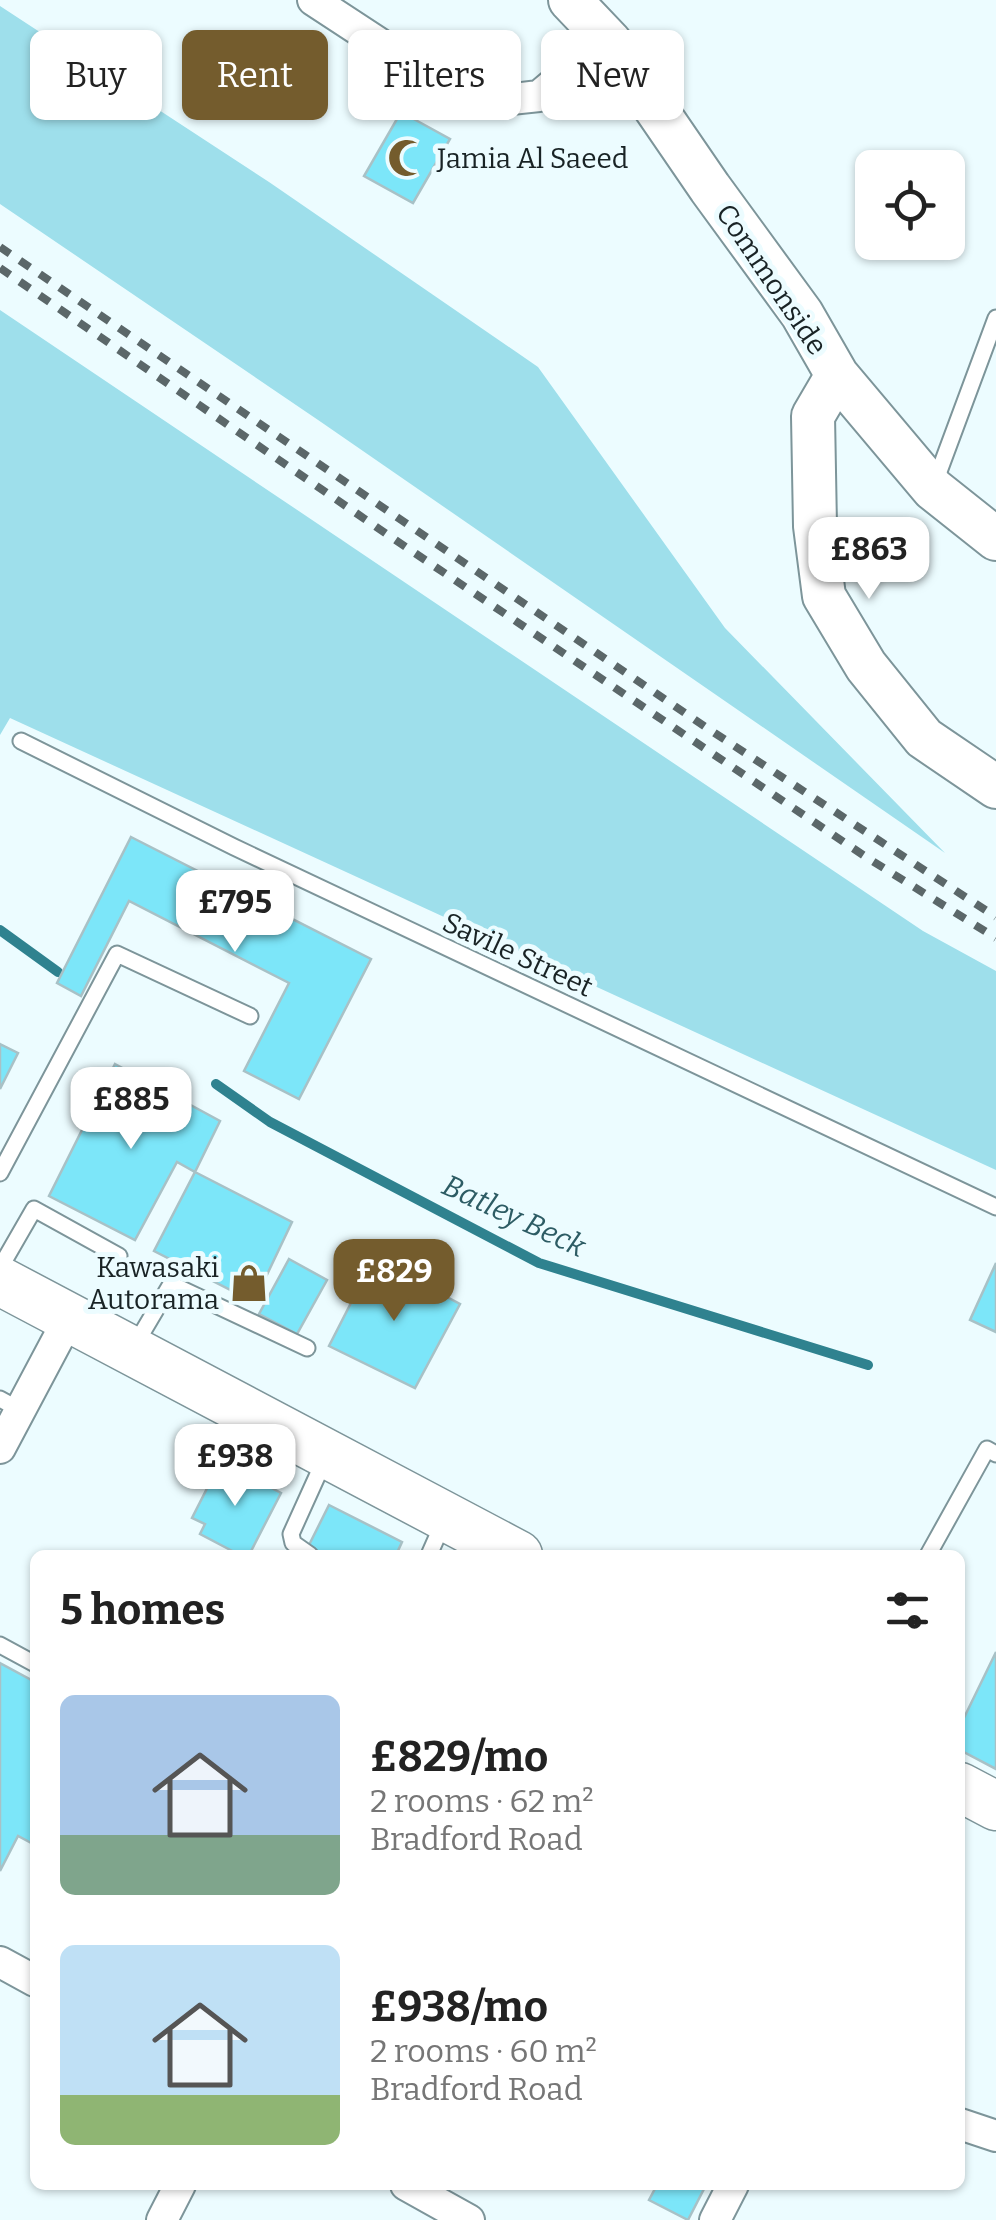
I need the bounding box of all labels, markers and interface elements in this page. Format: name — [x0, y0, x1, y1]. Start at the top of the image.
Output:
chip: Buy — [30, 30, 162, 120]
chip: Rent — [182, 30, 328, 120]
chip: Filters — [348, 30, 521, 120]
chip: New — [541, 30, 684, 120]
mosque icon: Jamia Al Saeed — [386, 137, 428, 179]
place label: Jamia Al Saeed — [436, 142, 628, 175]
map controls — [855, 150, 965, 260]
button: locate — [855, 150, 965, 260]
street label: Commonside — [709, 198, 834, 361]
pin: £863 — [810, 517, 928, 602]
text: £863 — [830, 530, 908, 568]
pin: £795 — [176, 870, 294, 955]
text: £795 — [198, 883, 272, 921]
street label: Savile Street — [438, 905, 598, 1004]
pin: £885 — [72, 1067, 190, 1152]
text: £885 — [93, 1080, 169, 1118]
water label: Batley Beck — [437, 1167, 592, 1265]
pin: £829 — [335, 1239, 453, 1324]
place label: Kawasaki Autorama — [88, 1251, 219, 1316]
text: £829 — [355, 1252, 433, 1290]
shop icon: Kawasaki Autorama — [228, 1262, 270, 1304]
pin: £938 — [176, 1424, 294, 1509]
text: £938 — [197, 1437, 273, 1475]
icon: filters — [880, 1583, 935, 1638]
text: 5 homes — [60, 1585, 225, 1635]
text: £829/mo — [370, 1732, 548, 1782]
icon: home — [140, 1735, 260, 1855]
text: 2 rooms · 62 m² — [370, 1782, 594, 1820]
text: Bradford Road — [370, 1820, 583, 1858]
text: £938/mo — [370, 1982, 548, 2032]
icon: home — [140, 1985, 260, 2105]
text: 2 rooms · 60 m² — [370, 2032, 597, 2070]
text: Bradford Road — [370, 2070, 583, 2108]

